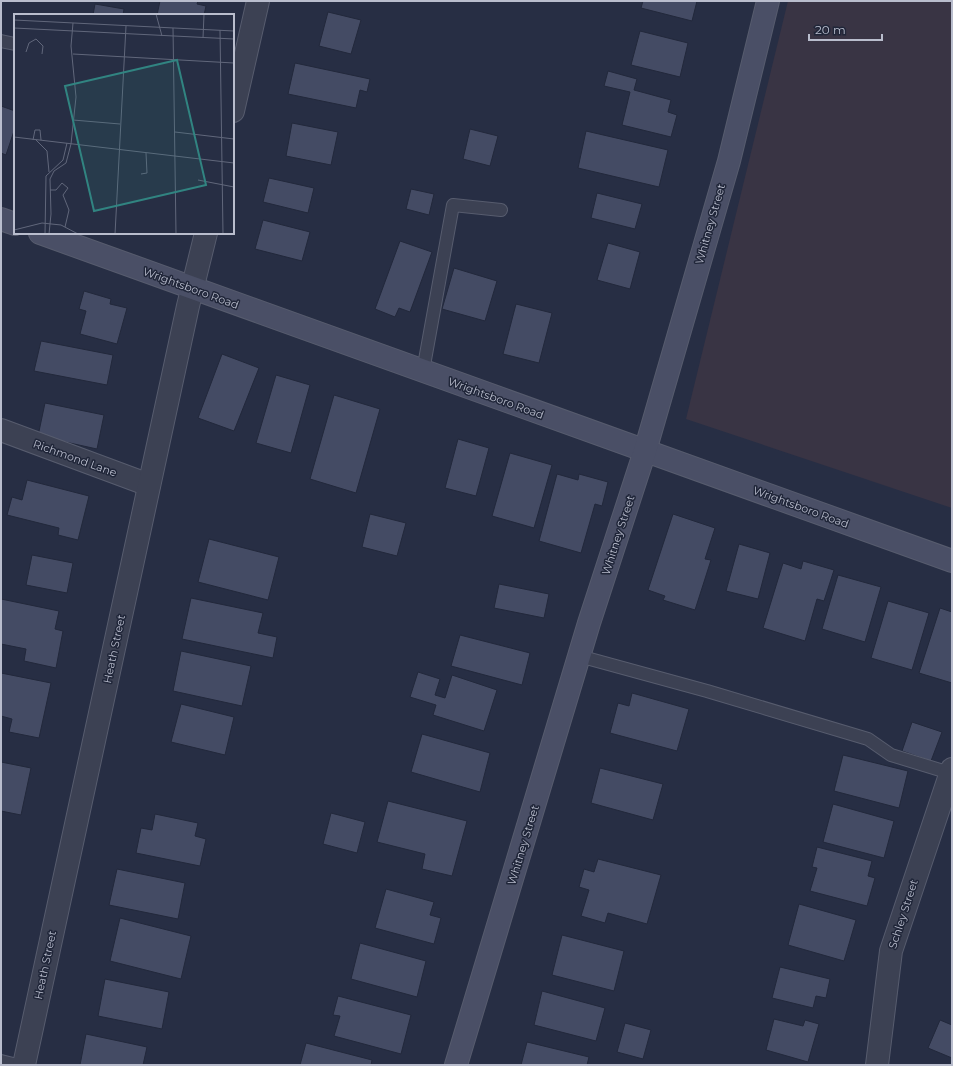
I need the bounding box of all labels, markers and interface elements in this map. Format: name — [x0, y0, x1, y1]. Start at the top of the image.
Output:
inset map — [14, 14, 234, 234]
scale bar — [809, 16, 882, 42]
text: 20 m — [815, 22, 846, 37]
street label: Whitney Street — [692, 182, 728, 266]
street label: Wrightsboro Road — [141, 264, 241, 312]
street label: Wrightsboro Road — [446, 374, 546, 422]
street label: Richmond Lane — [31, 436, 119, 480]
street label: Wrightsboro Road — [751, 483, 851, 531]
street label: Whitney Street — [599, 493, 638, 577]
street label: Heath Street — [100, 613, 128, 685]
street label: Whitney Street — [504, 803, 542, 887]
street label: Schley Street — [885, 877, 921, 950]
street label: Heath Street — [31, 929, 59, 1001]

